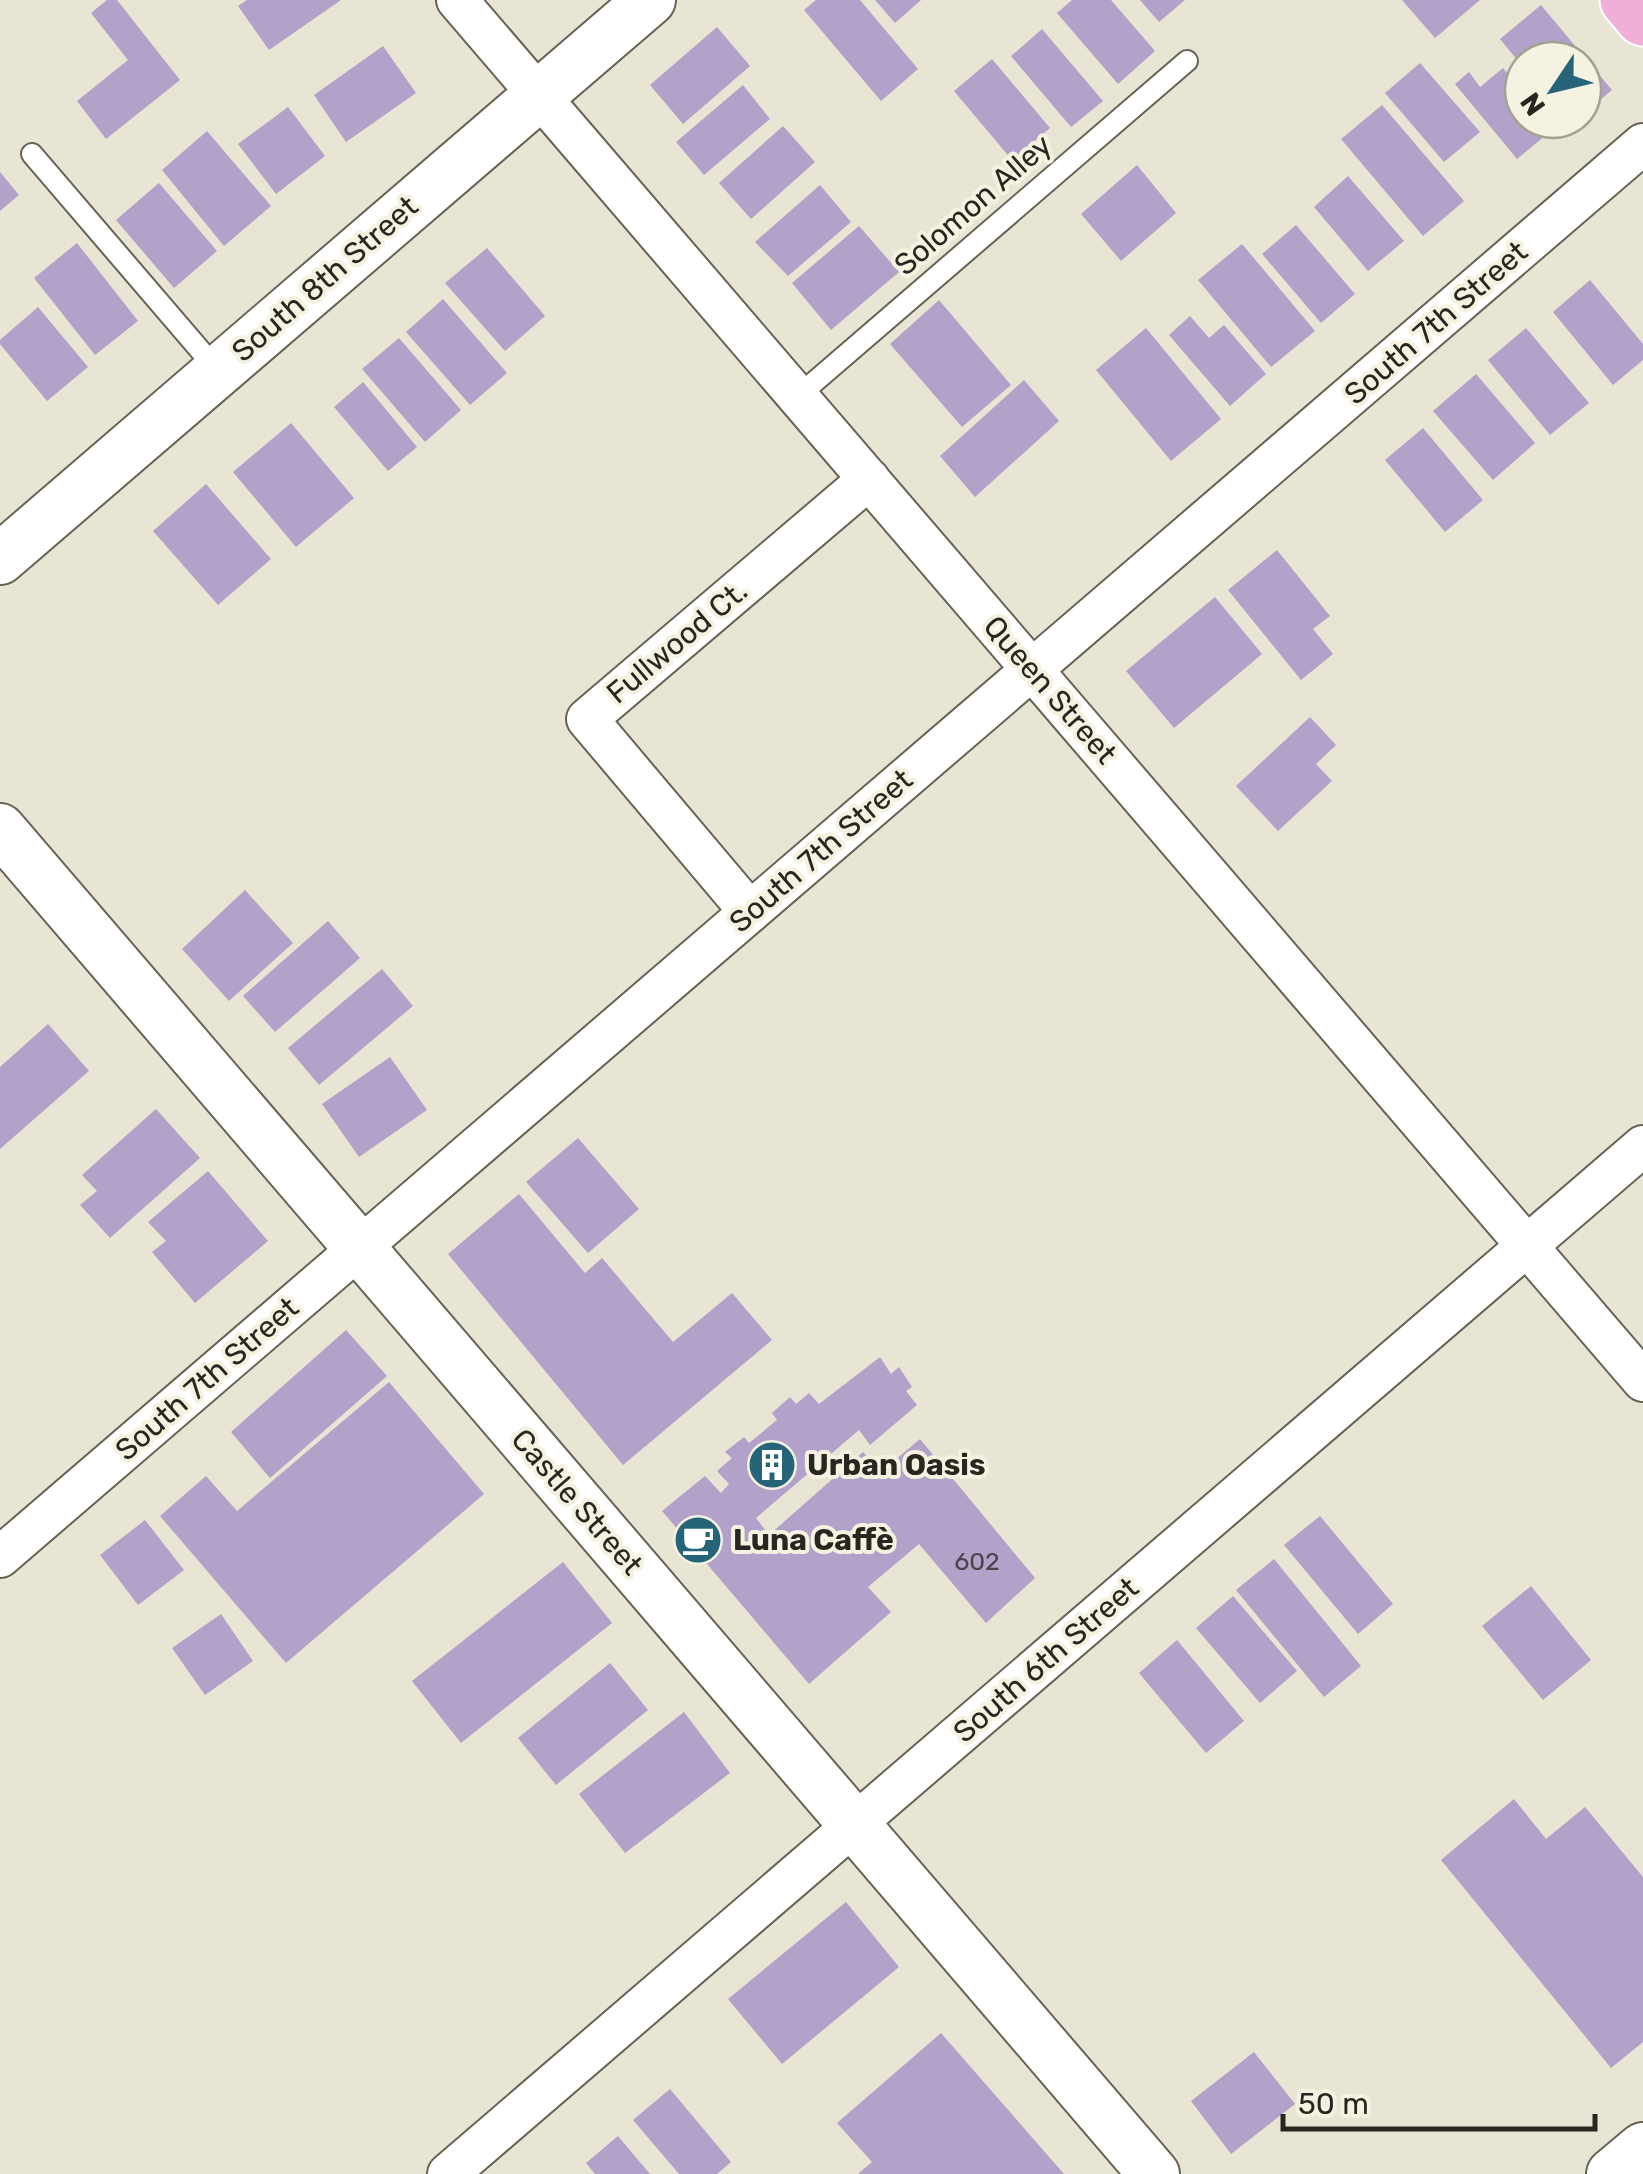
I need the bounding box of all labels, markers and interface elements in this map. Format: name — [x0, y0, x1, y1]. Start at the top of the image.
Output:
north arrow — [1503, 40, 1603, 140]
text: N — [1514, 86, 1552, 122]
street label: Solomon Alley — [887, 127, 1059, 283]
street label: South 8th Street — [225, 188, 425, 369]
street label: South 7th Street — [1337, 234, 1535, 412]
street label: Fullwood Ct. — [599, 573, 755, 711]
street label: Queen Street — [976, 609, 1124, 772]
street label: South 7th Street — [722, 762, 920, 940]
street label: South 7th Street — [108, 1290, 306, 1468]
street label: Castle Street — [504, 1422, 650, 1583]
building icon: Urban Oasis — [746, 1439, 798, 1491]
place label: Urban Oasis — [807, 1447, 986, 1483]
cafe icon: Luna Caffè — [672, 1514, 724, 1566]
place label: Luna Caffè — [733, 1522, 894, 1558]
house number: 602 — [954, 1547, 1000, 1576]
street label: South 6th Street — [946, 1570, 1146, 1750]
scale bar — [1283, 2069, 1596, 2131]
text: 50 m — [1298, 2086, 1369, 2122]

